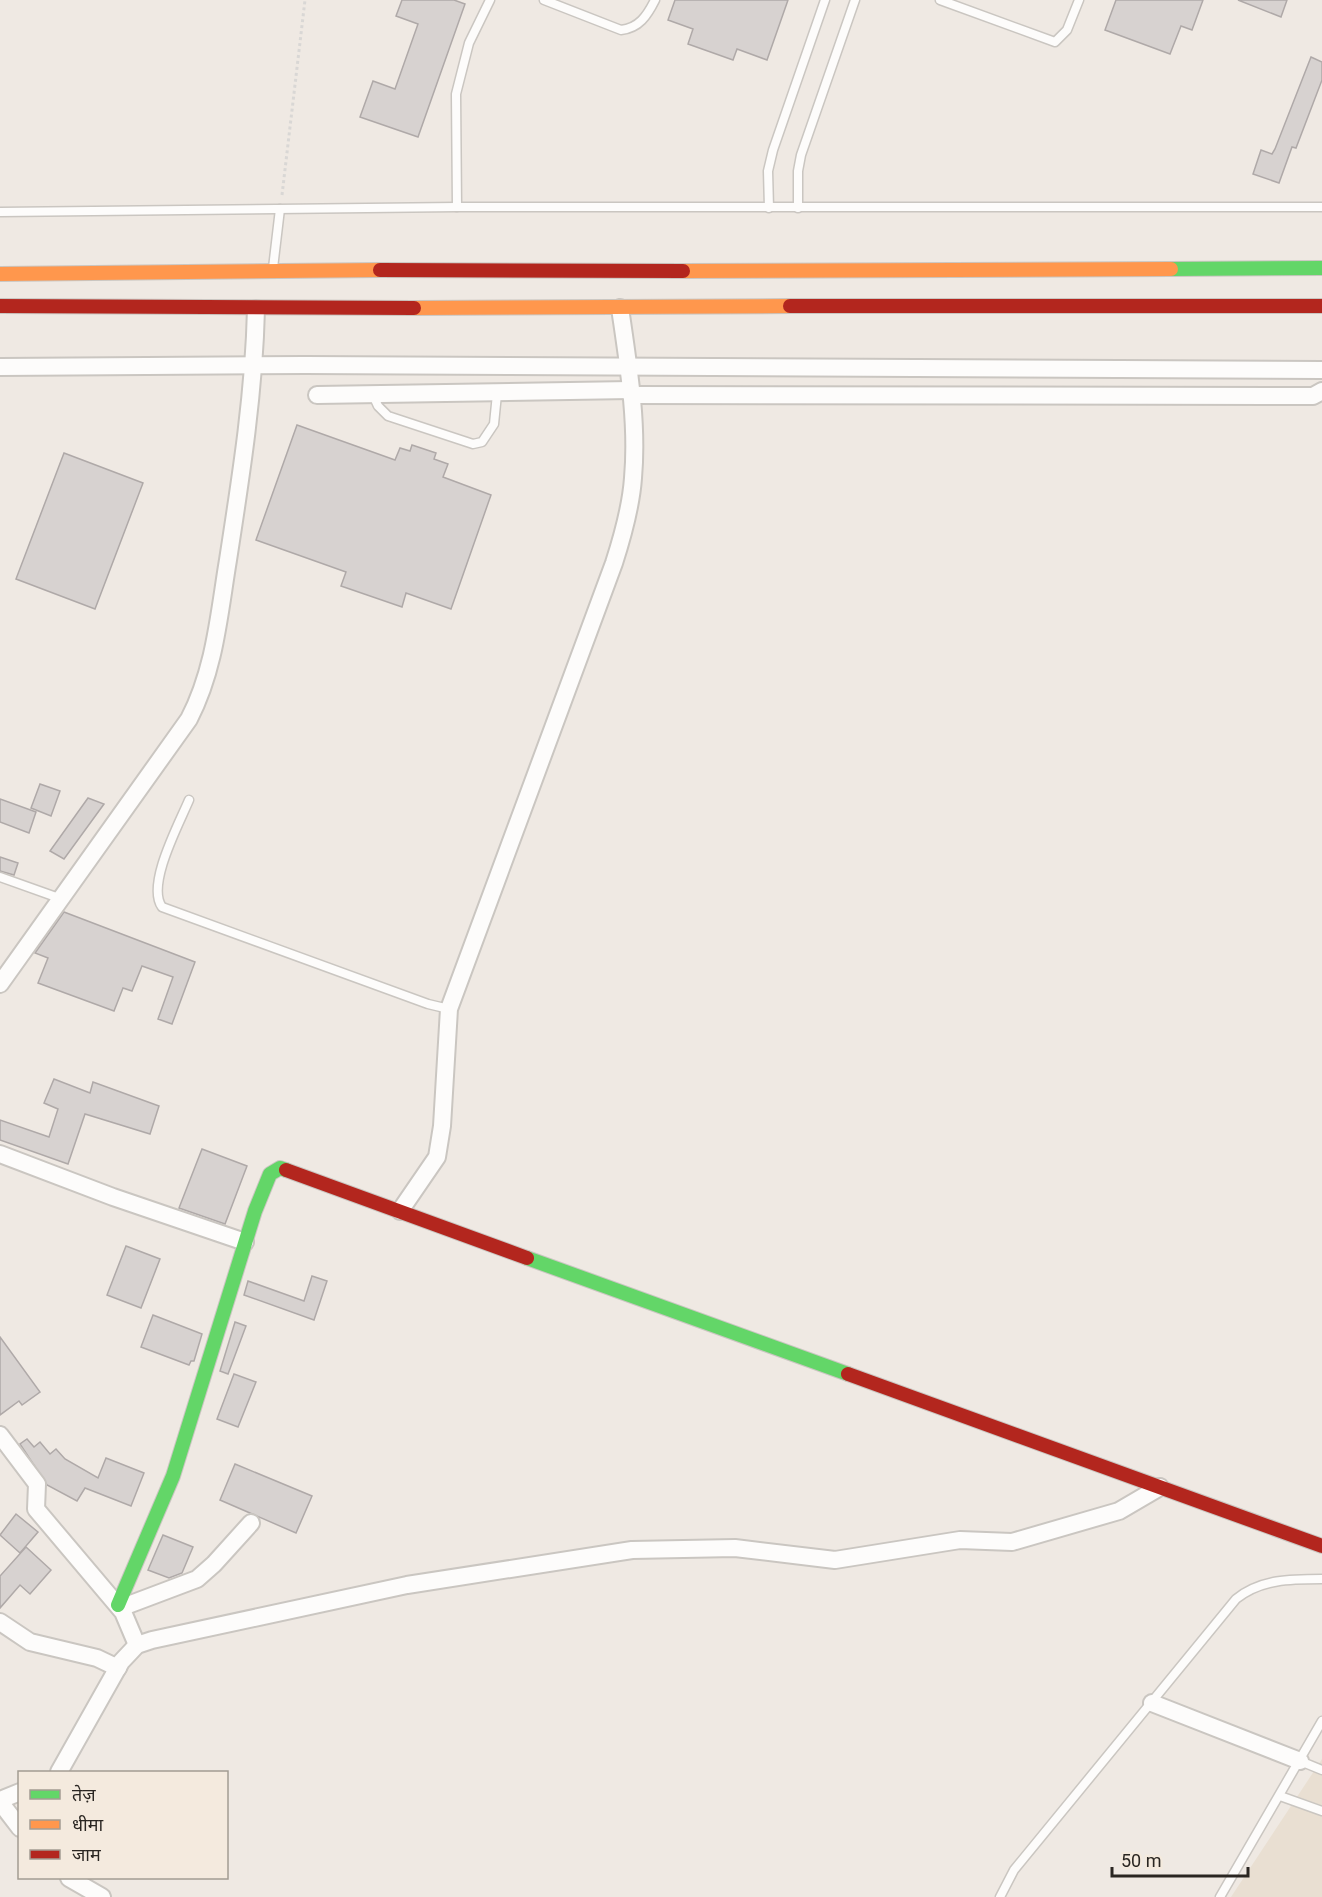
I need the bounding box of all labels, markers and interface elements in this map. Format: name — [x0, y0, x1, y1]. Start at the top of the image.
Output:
legend — [18, 1771, 228, 1879]
text: तेज़ — [72, 1784, 96, 1805]
text: धीमा — [72, 1814, 103, 1835]
scale bar — [1112, 1840, 1248, 1878]
text: जाम — [72, 1844, 102, 1865]
text: 50 m — [1121, 1850, 1161, 1871]

